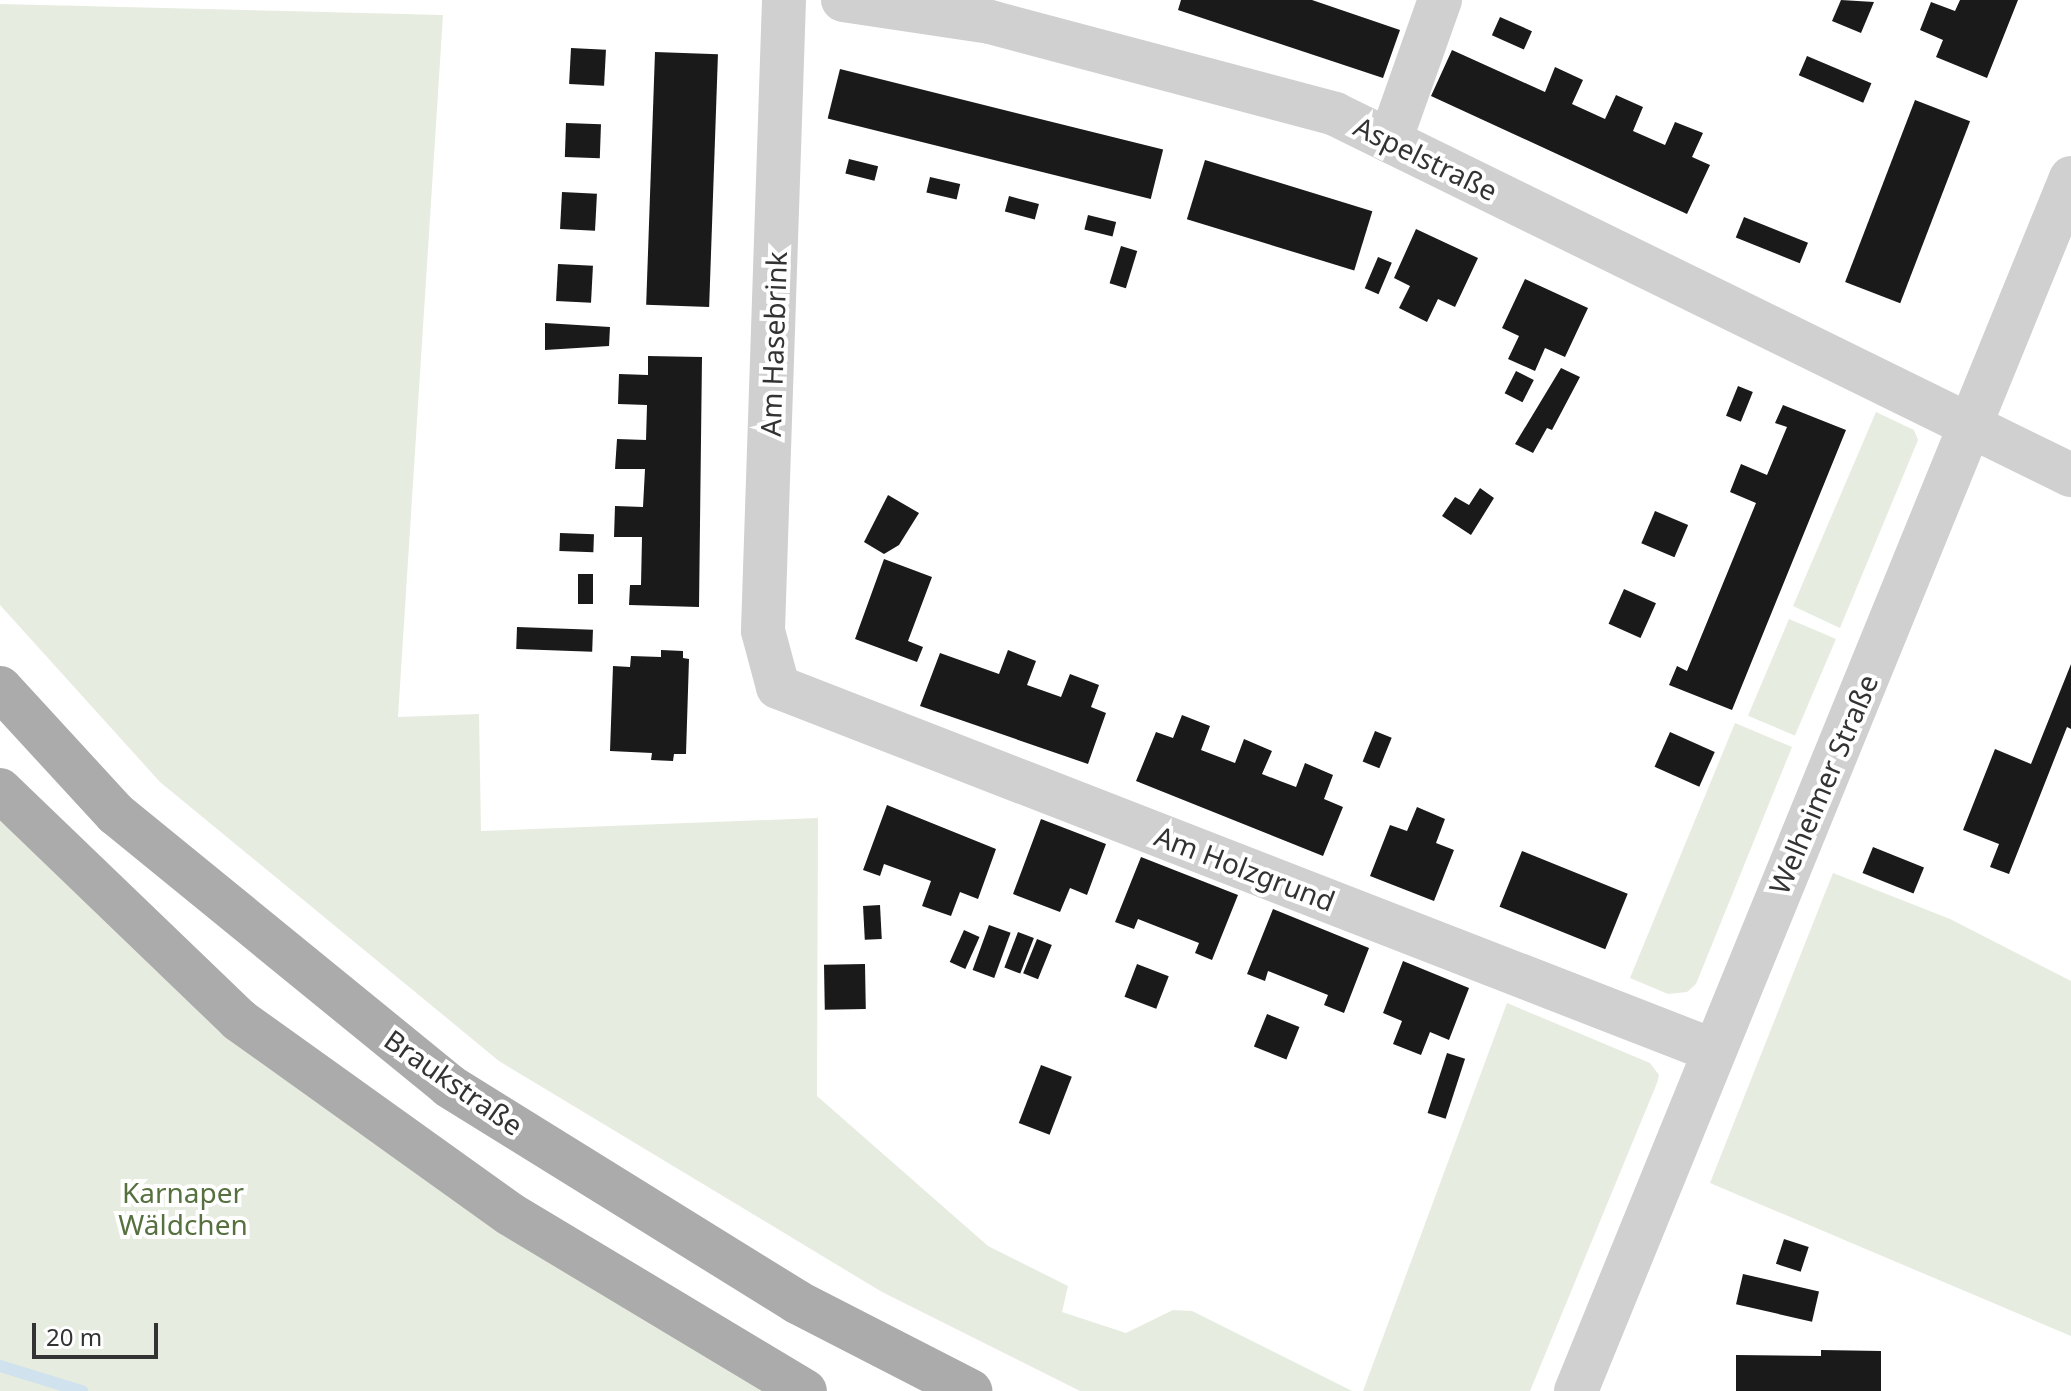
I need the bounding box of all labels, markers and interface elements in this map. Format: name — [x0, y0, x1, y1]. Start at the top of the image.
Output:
street label: Aspelstraße — [1349, 109, 1503, 207]
street label: Am Hasebrink — [753, 251, 793, 437]
street label: Welheimer Straße — [1762, 669, 1884, 899]
street label: Am Holzgrund — [1150, 818, 1340, 918]
street label: Braukstraße — [378, 1022, 530, 1142]
park label: Karnaper Wäldchen — [118, 1175, 248, 1241]
scale bar — [36, 1307, 162, 1357]
text: 20 m — [46, 1320, 102, 1353]

